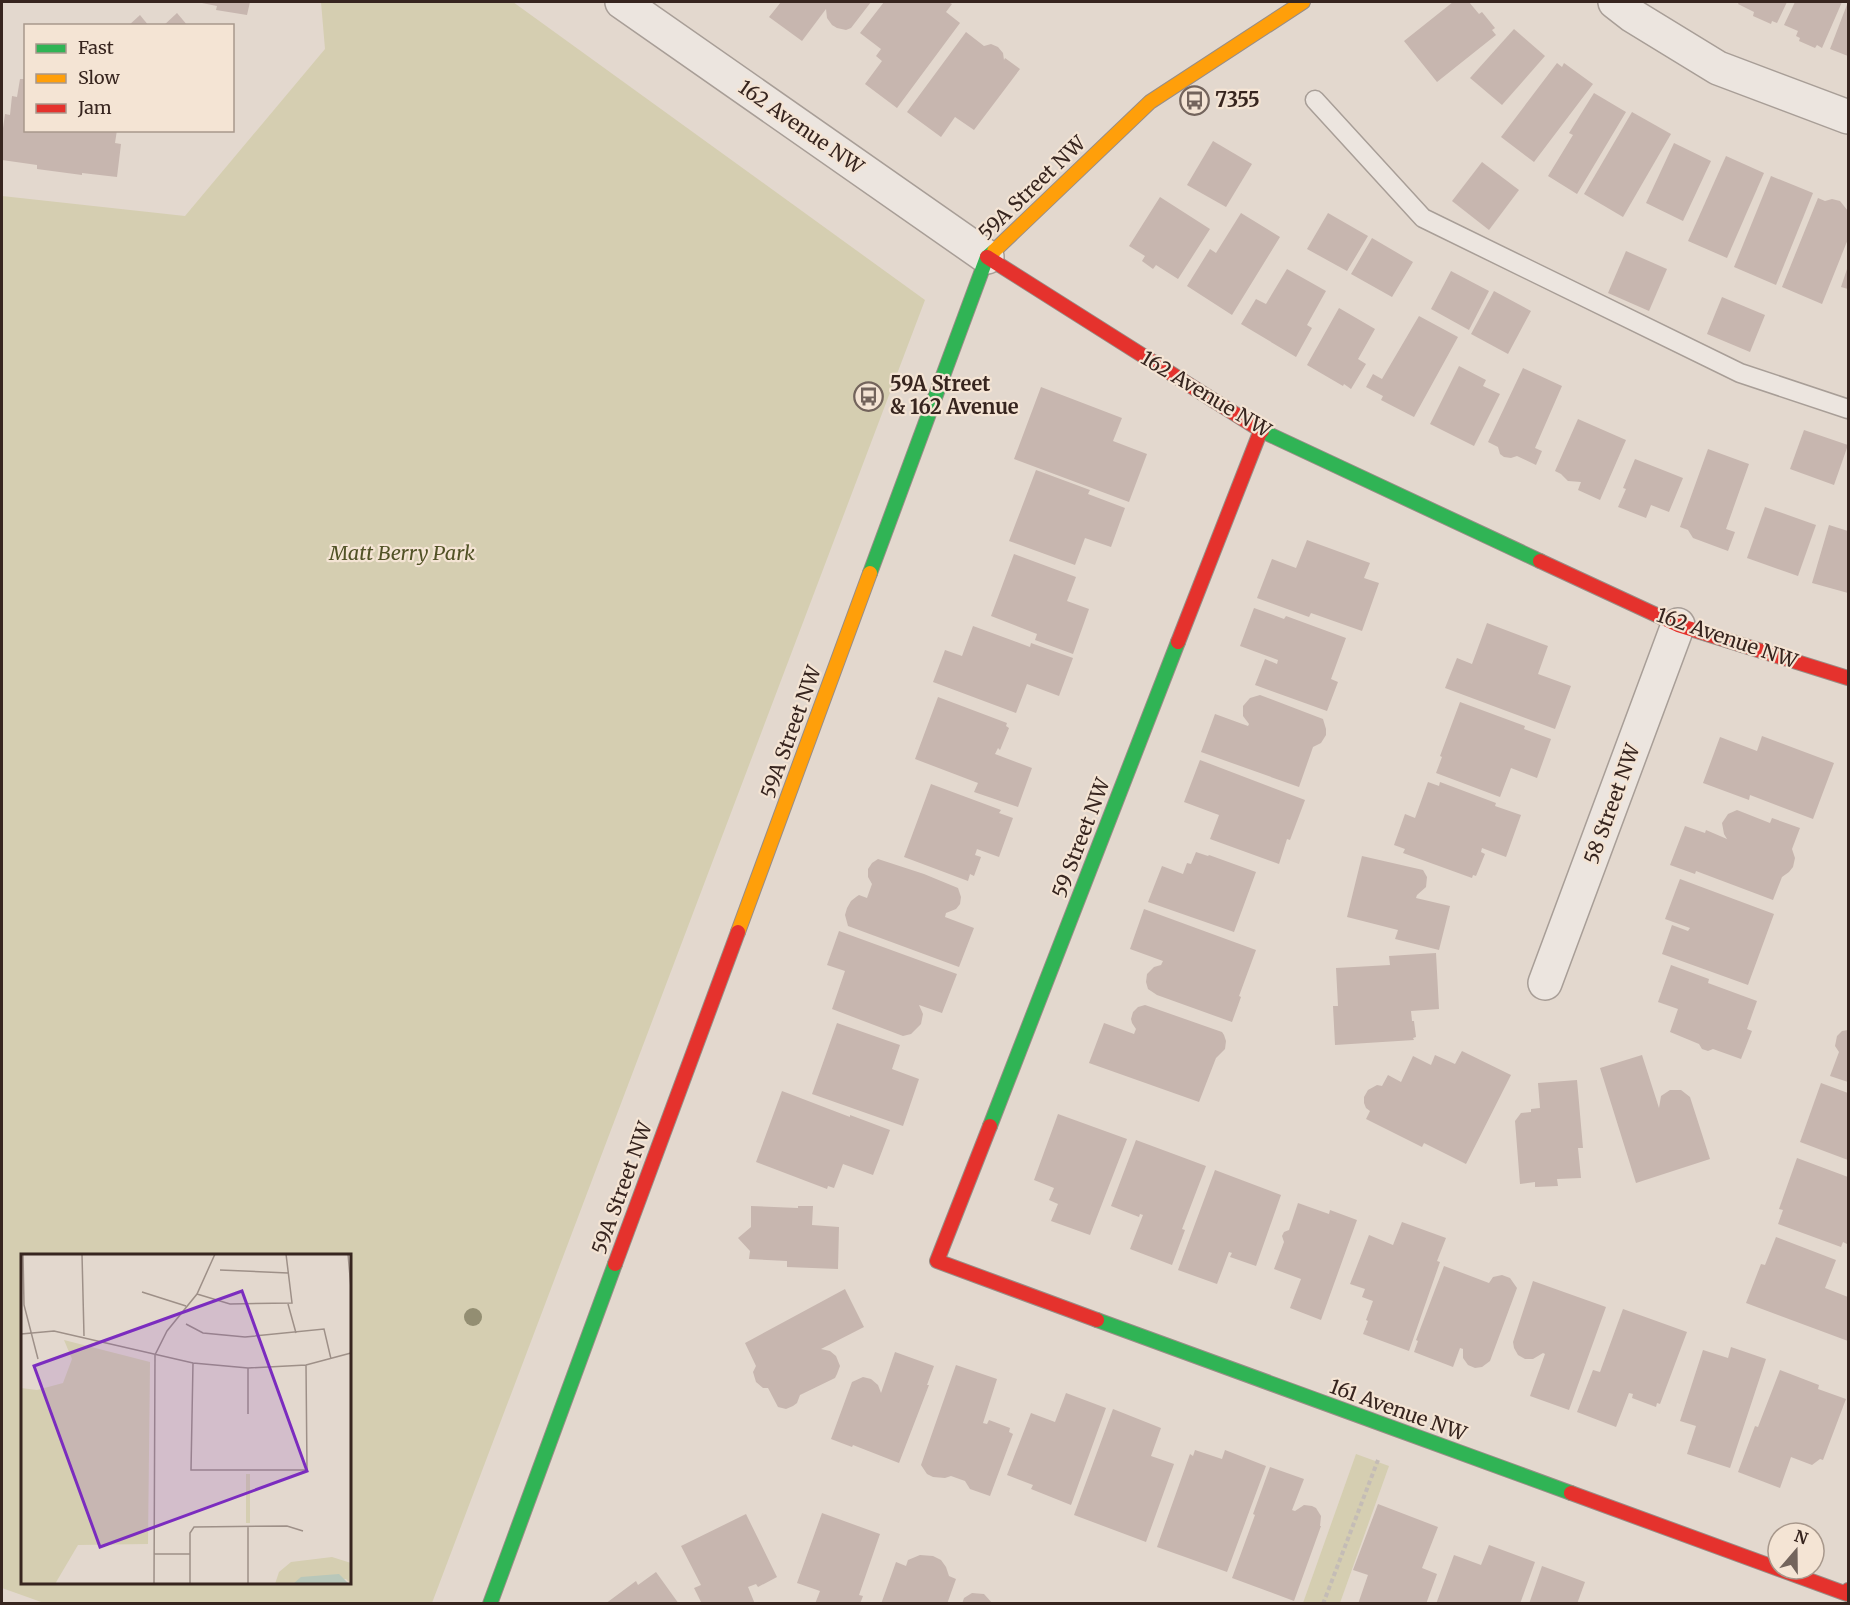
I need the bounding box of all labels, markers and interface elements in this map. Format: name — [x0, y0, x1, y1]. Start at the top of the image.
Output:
legend — [24, 24, 234, 132]
text: Fast — [78, 36, 114, 59]
text: Slow — [78, 66, 121, 89]
street label: 162 Avenue NW — [734, 74, 870, 180]
bus stop icon: 7355 — [1178, 84, 1210, 116]
place label: 7355 — [1215, 87, 1260, 112]
text: Jam — [77, 96, 112, 119]
street label: 59A Street NW — [973, 130, 1091, 245]
street label: 162 Avenue NW — [1137, 345, 1277, 443]
place label: 59A Street & 162 Avenue — [890, 371, 1019, 419]
bus stop icon: 59A Street & 162 Avenue — [853, 380, 885, 412]
park label: Matt Berry Park — [328, 540, 475, 565]
street label: 162 Avenue NW — [1653, 602, 1802, 674]
street label: 59A Street NW — [755, 661, 826, 801]
street label: 58 Street NW — [1578, 739, 1645, 867]
street label: 59 Street NW — [1046, 774, 1115, 901]
street label: 59A Street NW — [586, 1117, 657, 1257]
inset map — [21, 1254, 351, 1584]
street label: 161 Avenue NW — [1326, 1373, 1471, 1446]
north arrow — [1766, 1521, 1826, 1581]
text: N — [1792, 1525, 1811, 1549]

